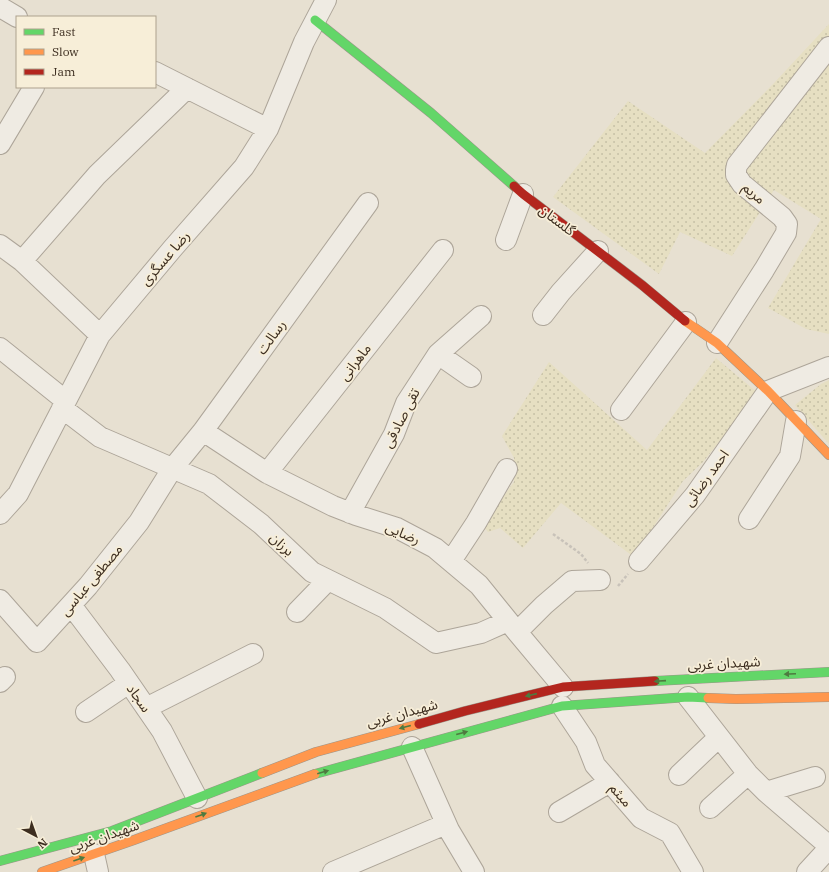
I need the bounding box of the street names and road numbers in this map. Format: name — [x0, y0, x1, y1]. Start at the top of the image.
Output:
street label: مریم — [738, 178, 769, 209]
street label: گلستان — [535, 201, 579, 240]
street label: رضا عسگری — [136, 227, 194, 289]
street label: رسالت — [252, 316, 290, 358]
street label: ماهرانی — [335, 340, 375, 384]
street label: تقی صادقی — [378, 385, 424, 451]
street label: احمد رضائی — [679, 446, 733, 510]
street label: رضایی — [383, 517, 423, 549]
street label: برزان — [266, 528, 298, 560]
street label: مصطفی عباسی — [56, 540, 126, 620]
street label: شهیدان غربی — [687, 652, 761, 674]
street label: سجاد — [123, 680, 155, 716]
street label: شهیدان غربی — [364, 695, 440, 731]
street label: میثم — [604, 779, 636, 812]
street label: شهیدان غربی — [66, 816, 142, 856]

